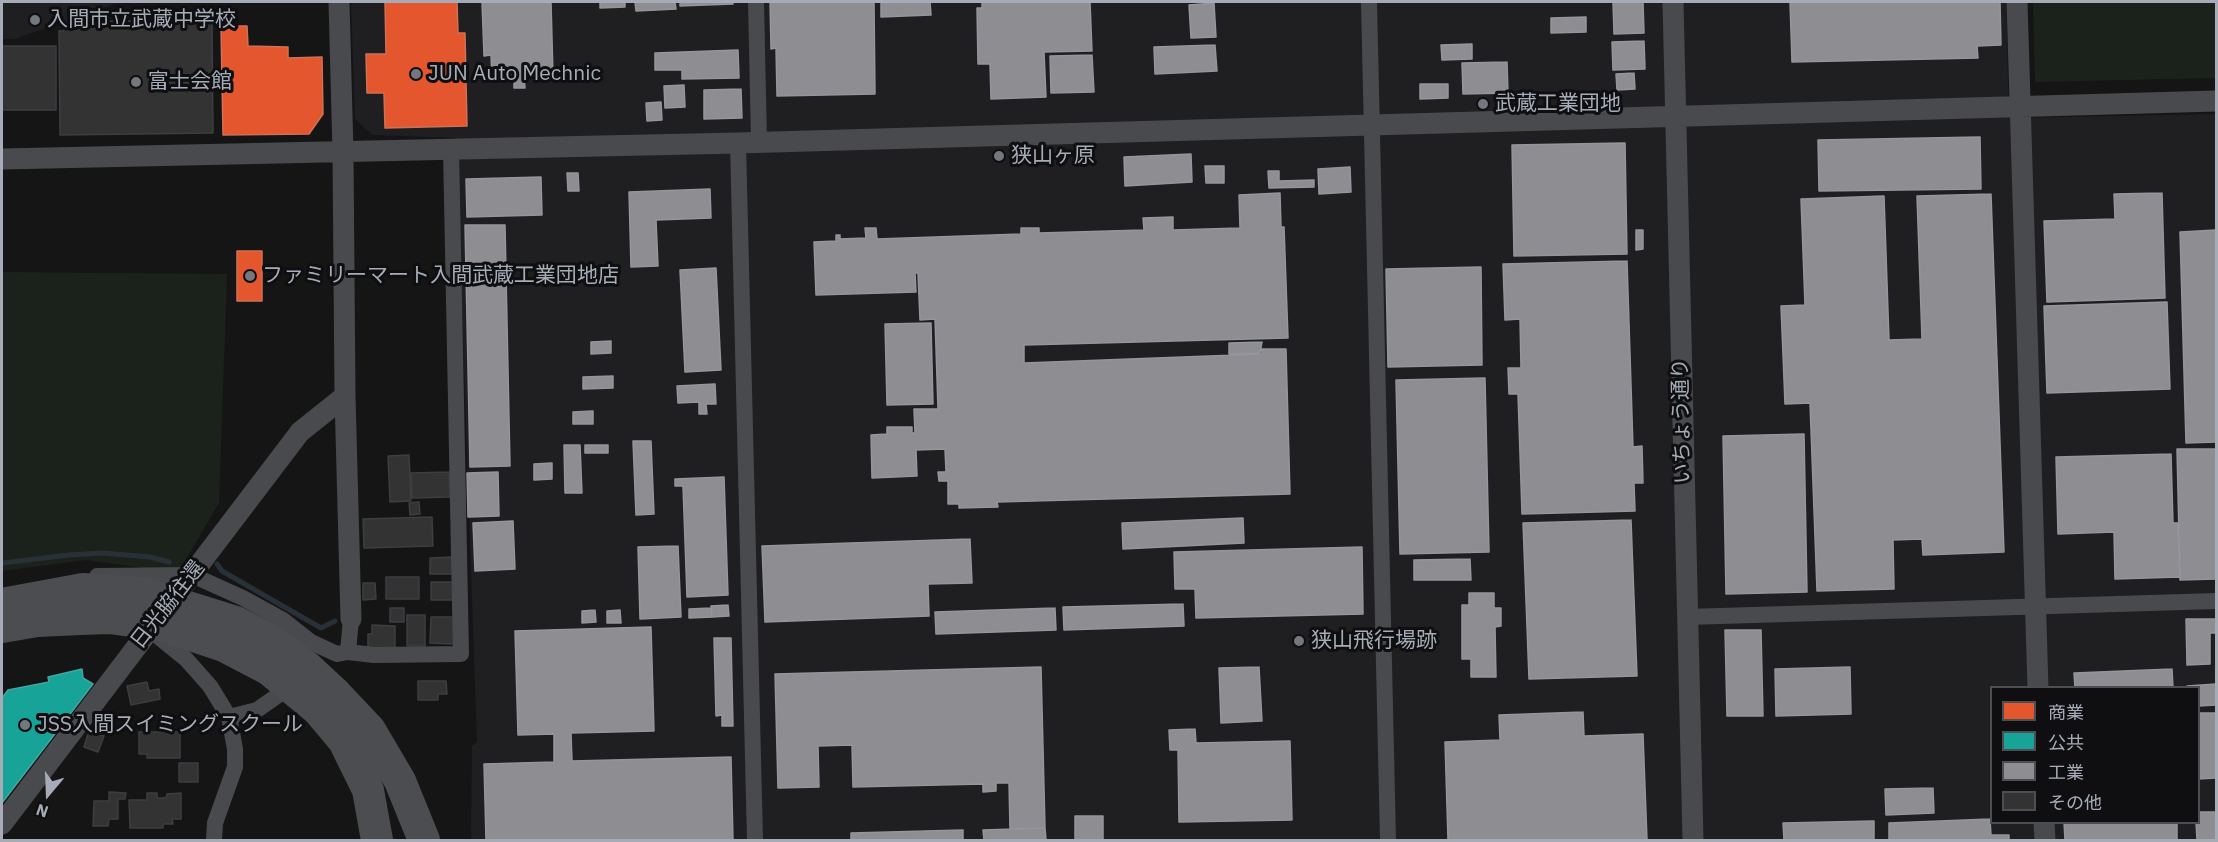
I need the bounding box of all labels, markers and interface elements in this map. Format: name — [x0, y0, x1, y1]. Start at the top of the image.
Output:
place label: 入間市立武蔵中学校 — [47, 7, 236, 33]
marker: 入間市立武蔵中学校 — [28, 13, 42, 27]
place label: JUN Auto Mechnic — [428, 61, 601, 87]
marker: JUN Auto Mechnic — [409, 67, 423, 81]
place label: 富士会館 — [148, 69, 232, 95]
marker: 富士会館 — [129, 75, 143, 89]
place label: 武蔵工業団地 — [1495, 91, 1621, 117]
marker: 武蔵工業団地 — [1476, 97, 1490, 111]
place label: 狭山ヶ原 — [1011, 143, 1095, 169]
marker: 狭山ヶ原 — [992, 149, 1006, 163]
place label: ファミリーマート入間武蔵工業団地店 — [262, 263, 619, 289]
marker: ファミリーマート入間武蔵工業団地店 — [243, 269, 257, 283]
street label: いちょう通り — [1668, 358, 1696, 484]
street label: 日光脇往還 — [126, 556, 210, 654]
place label: 狭山飛行場跡 — [1311, 628, 1437, 654]
marker: 狭山飛行場跡 — [1292, 634, 1306, 648]
legend — [1990, 686, 2200, 824]
text: 商業 — [2048, 701, 2084, 724]
place label: JSS入間スイミングスクール — [37, 712, 303, 738]
marker: JSS入間スイミングスクール — [18, 718, 32, 732]
text: 公共 — [2048, 731, 2084, 754]
text: 工業 — [2048, 761, 2084, 784]
north arrow — [18, 764, 78, 824]
text: その他 — [2048, 791, 2102, 814]
text: N — [33, 800, 51, 822]

